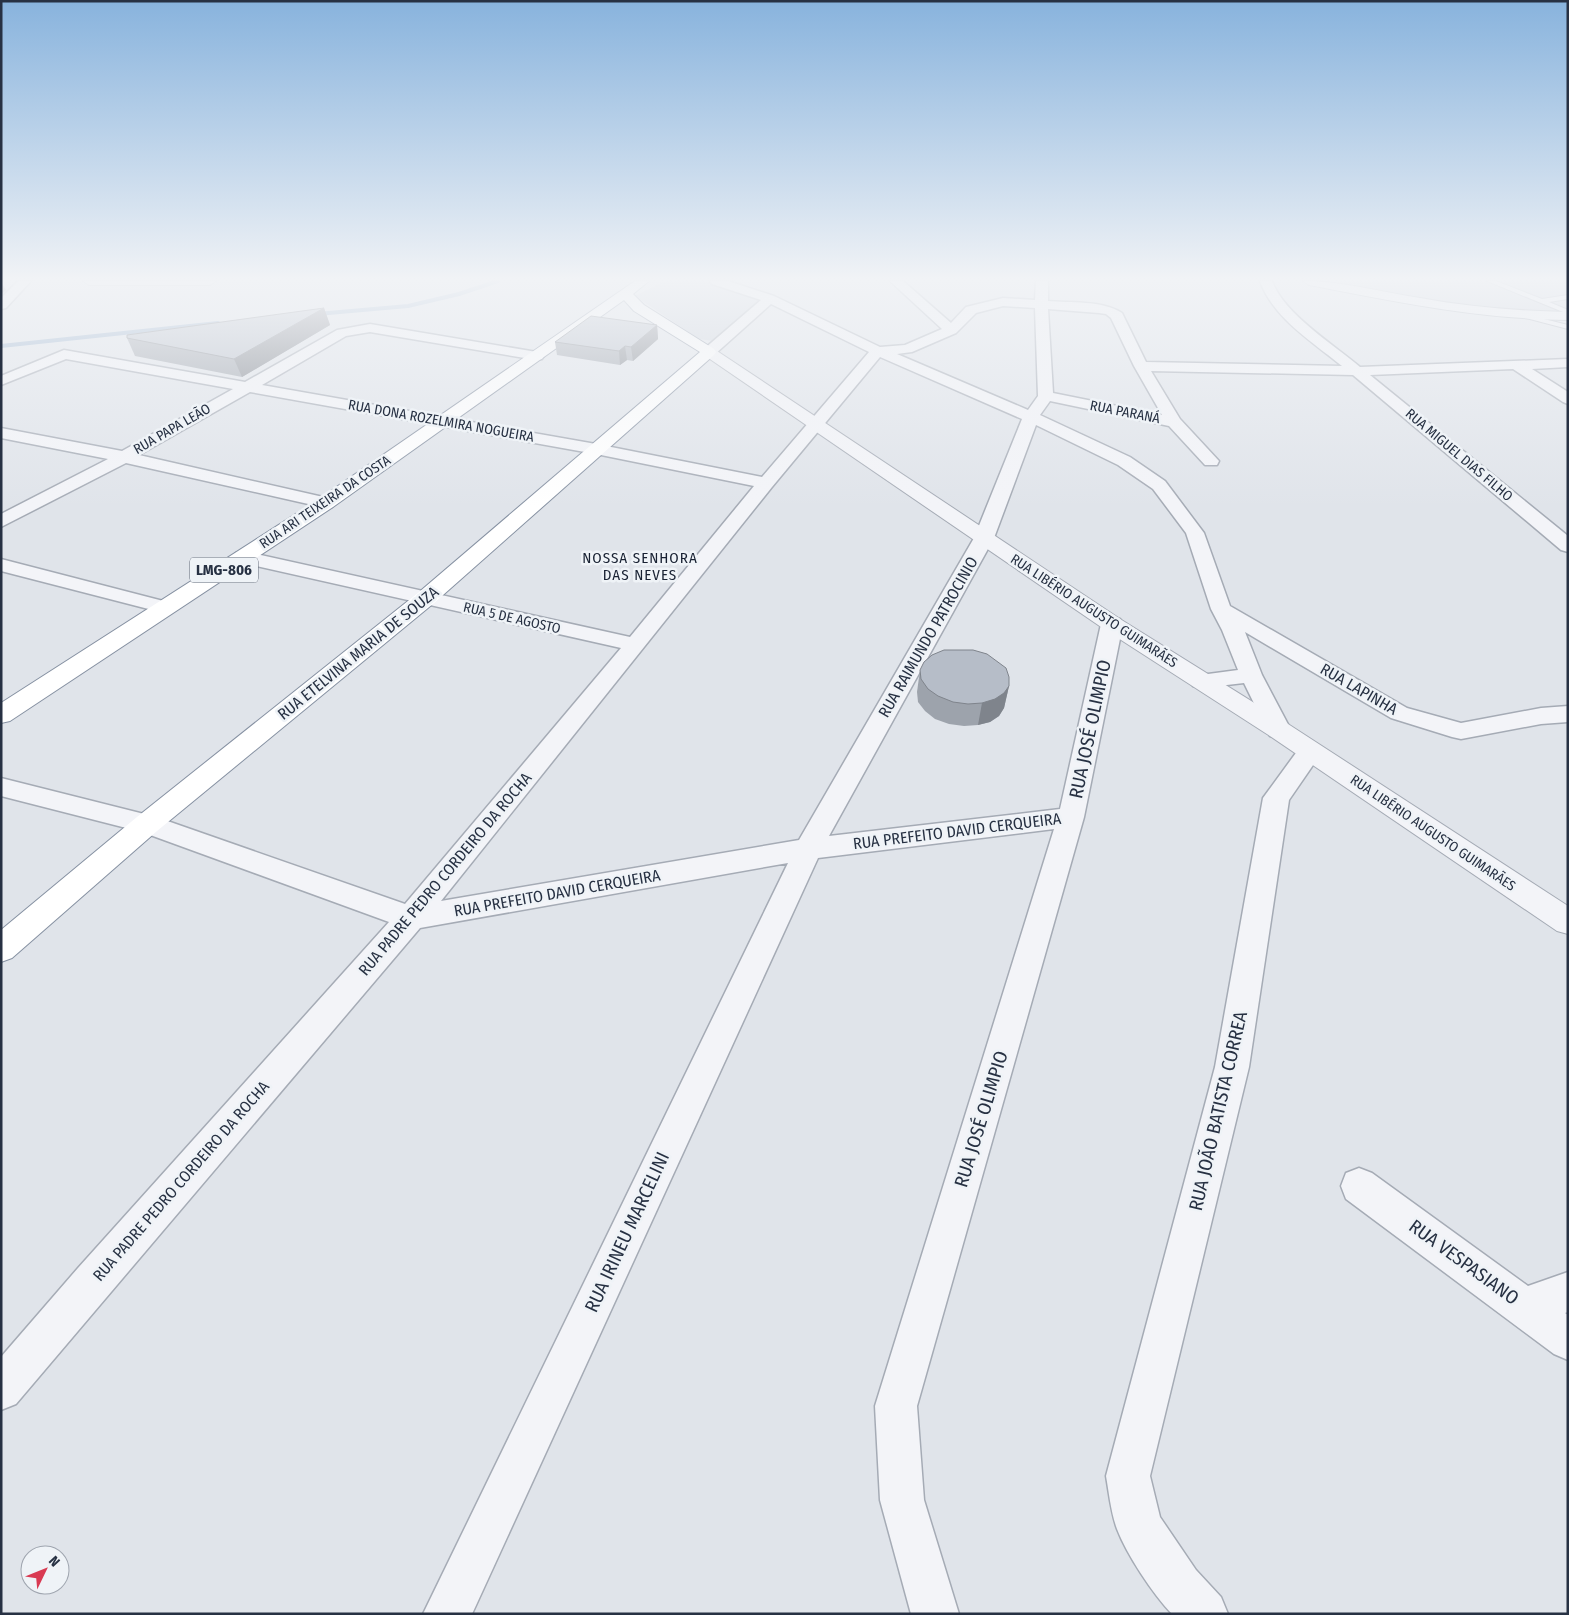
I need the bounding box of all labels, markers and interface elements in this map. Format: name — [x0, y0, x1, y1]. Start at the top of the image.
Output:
street label: RUA DONA ROZELMIRA NOGUEIRA — [347, 396, 536, 446]
street label: RUA PARANÁ — [1089, 396, 1162, 427]
street label: RUA PAPA LEÃO — [130, 400, 214, 458]
street label: RUA MIGUEL DIAS FILHO — [1402, 405, 1516, 505]
street label: RUA ARI TEIXEIRA DA COSTA — [256, 451, 394, 552]
district label: NOSSA SENHORA DAS NEVES — [582, 549, 698, 584]
street label: RUA LIBÉRIO AUGUSTO GUIMARÃES — [1007, 550, 1181, 671]
street label: RUA RAIMUNDO PATROCINIO — [874, 553, 982, 721]
road number: LMG-806 — [190, 558, 258, 582]
street label: RUA ETELVINA MARIA DE SOUZA — [274, 582, 443, 724]
street label: RUA 5 DE AGOSTO — [462, 599, 563, 638]
street label: RUA JOSÉ OLIMPIO — [1064, 658, 1116, 800]
street label: RUA LAPINHA — [1317, 659, 1401, 719]
street label: RUA PADRE PEDRO CORDEIRO DA ROCHA — [355, 768, 536, 979]
street label: RUA LIBÉRIO AUGUSTO GUIMARÃES — [1347, 770, 1519, 895]
street label: RUA PREFEITO DAVID CERQUEIRA — [852, 809, 1063, 853]
street label: RUA PREFEITO DAVID CERQUEIRA — [452, 865, 662, 921]
street label: RUA JOÃO BATISTA CORREA — [1184, 1009, 1252, 1213]
street label: RUA JOSÉ OLIMPIO — [949, 1048, 1013, 1190]
street label: RUA PADRE PEDRO CORDEIRO DA ROCHA — [89, 1077, 273, 1285]
street label: RUA IRINEU MARCELINI — [580, 1148, 674, 1316]
street label: RUA VESPASIANO — [1405, 1214, 1523, 1310]
north arrow — [20, 1545, 70, 1595]
text: N — [45, 1553, 63, 1570]

